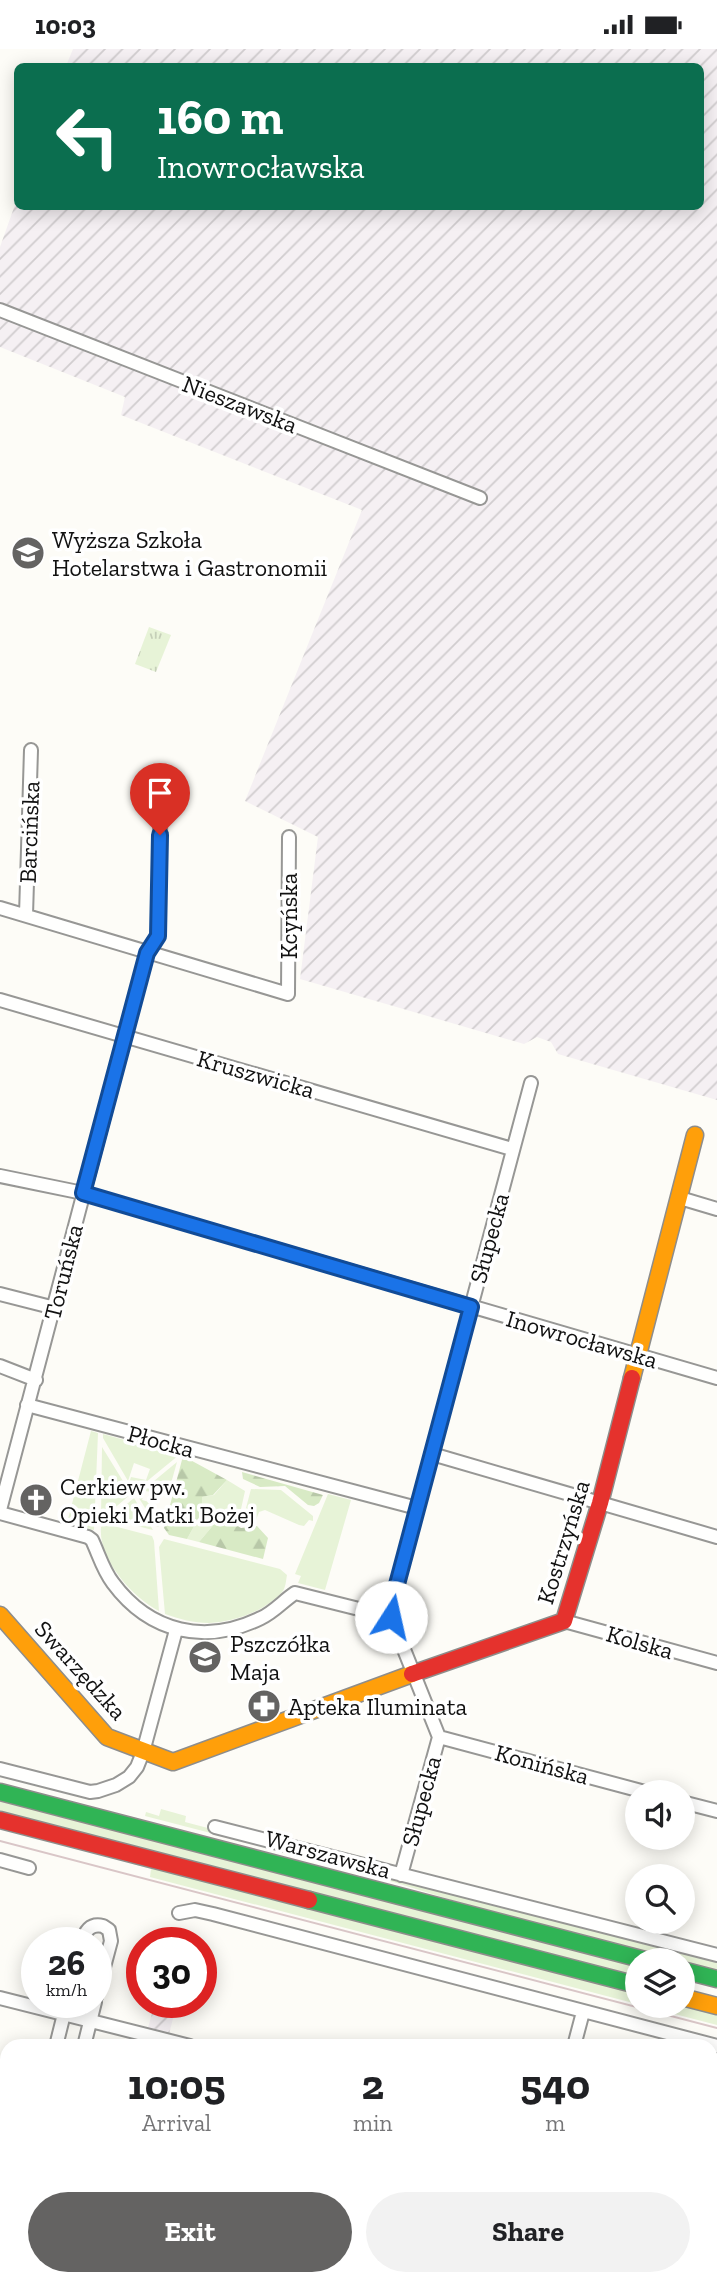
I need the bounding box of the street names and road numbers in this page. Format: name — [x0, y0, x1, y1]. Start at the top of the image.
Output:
street label: Nieszawska — [178, 369, 302, 439]
street label: Barcińska — [13, 780, 45, 884]
street label: Kcyńska — [274, 872, 303, 959]
street label: Kruszwicka — [194, 1043, 318, 1105]
street label: Słupecka — [463, 1189, 515, 1286]
street label: Toruńska — [37, 1221, 89, 1323]
street label: Inowrocławska — [503, 1304, 661, 1375]
street label: Płocka — [124, 1418, 198, 1464]
street label: Kostrzyńska — [530, 1476, 596, 1608]
street label: Swarzędzka — [29, 1614, 133, 1726]
street label: Kolska — [603, 1619, 677, 1665]
street label: Konińska — [492, 1738, 593, 1791]
street label: Słupecka — [395, 1752, 447, 1849]
street label: Warszawska — [262, 1823, 394, 1885]

